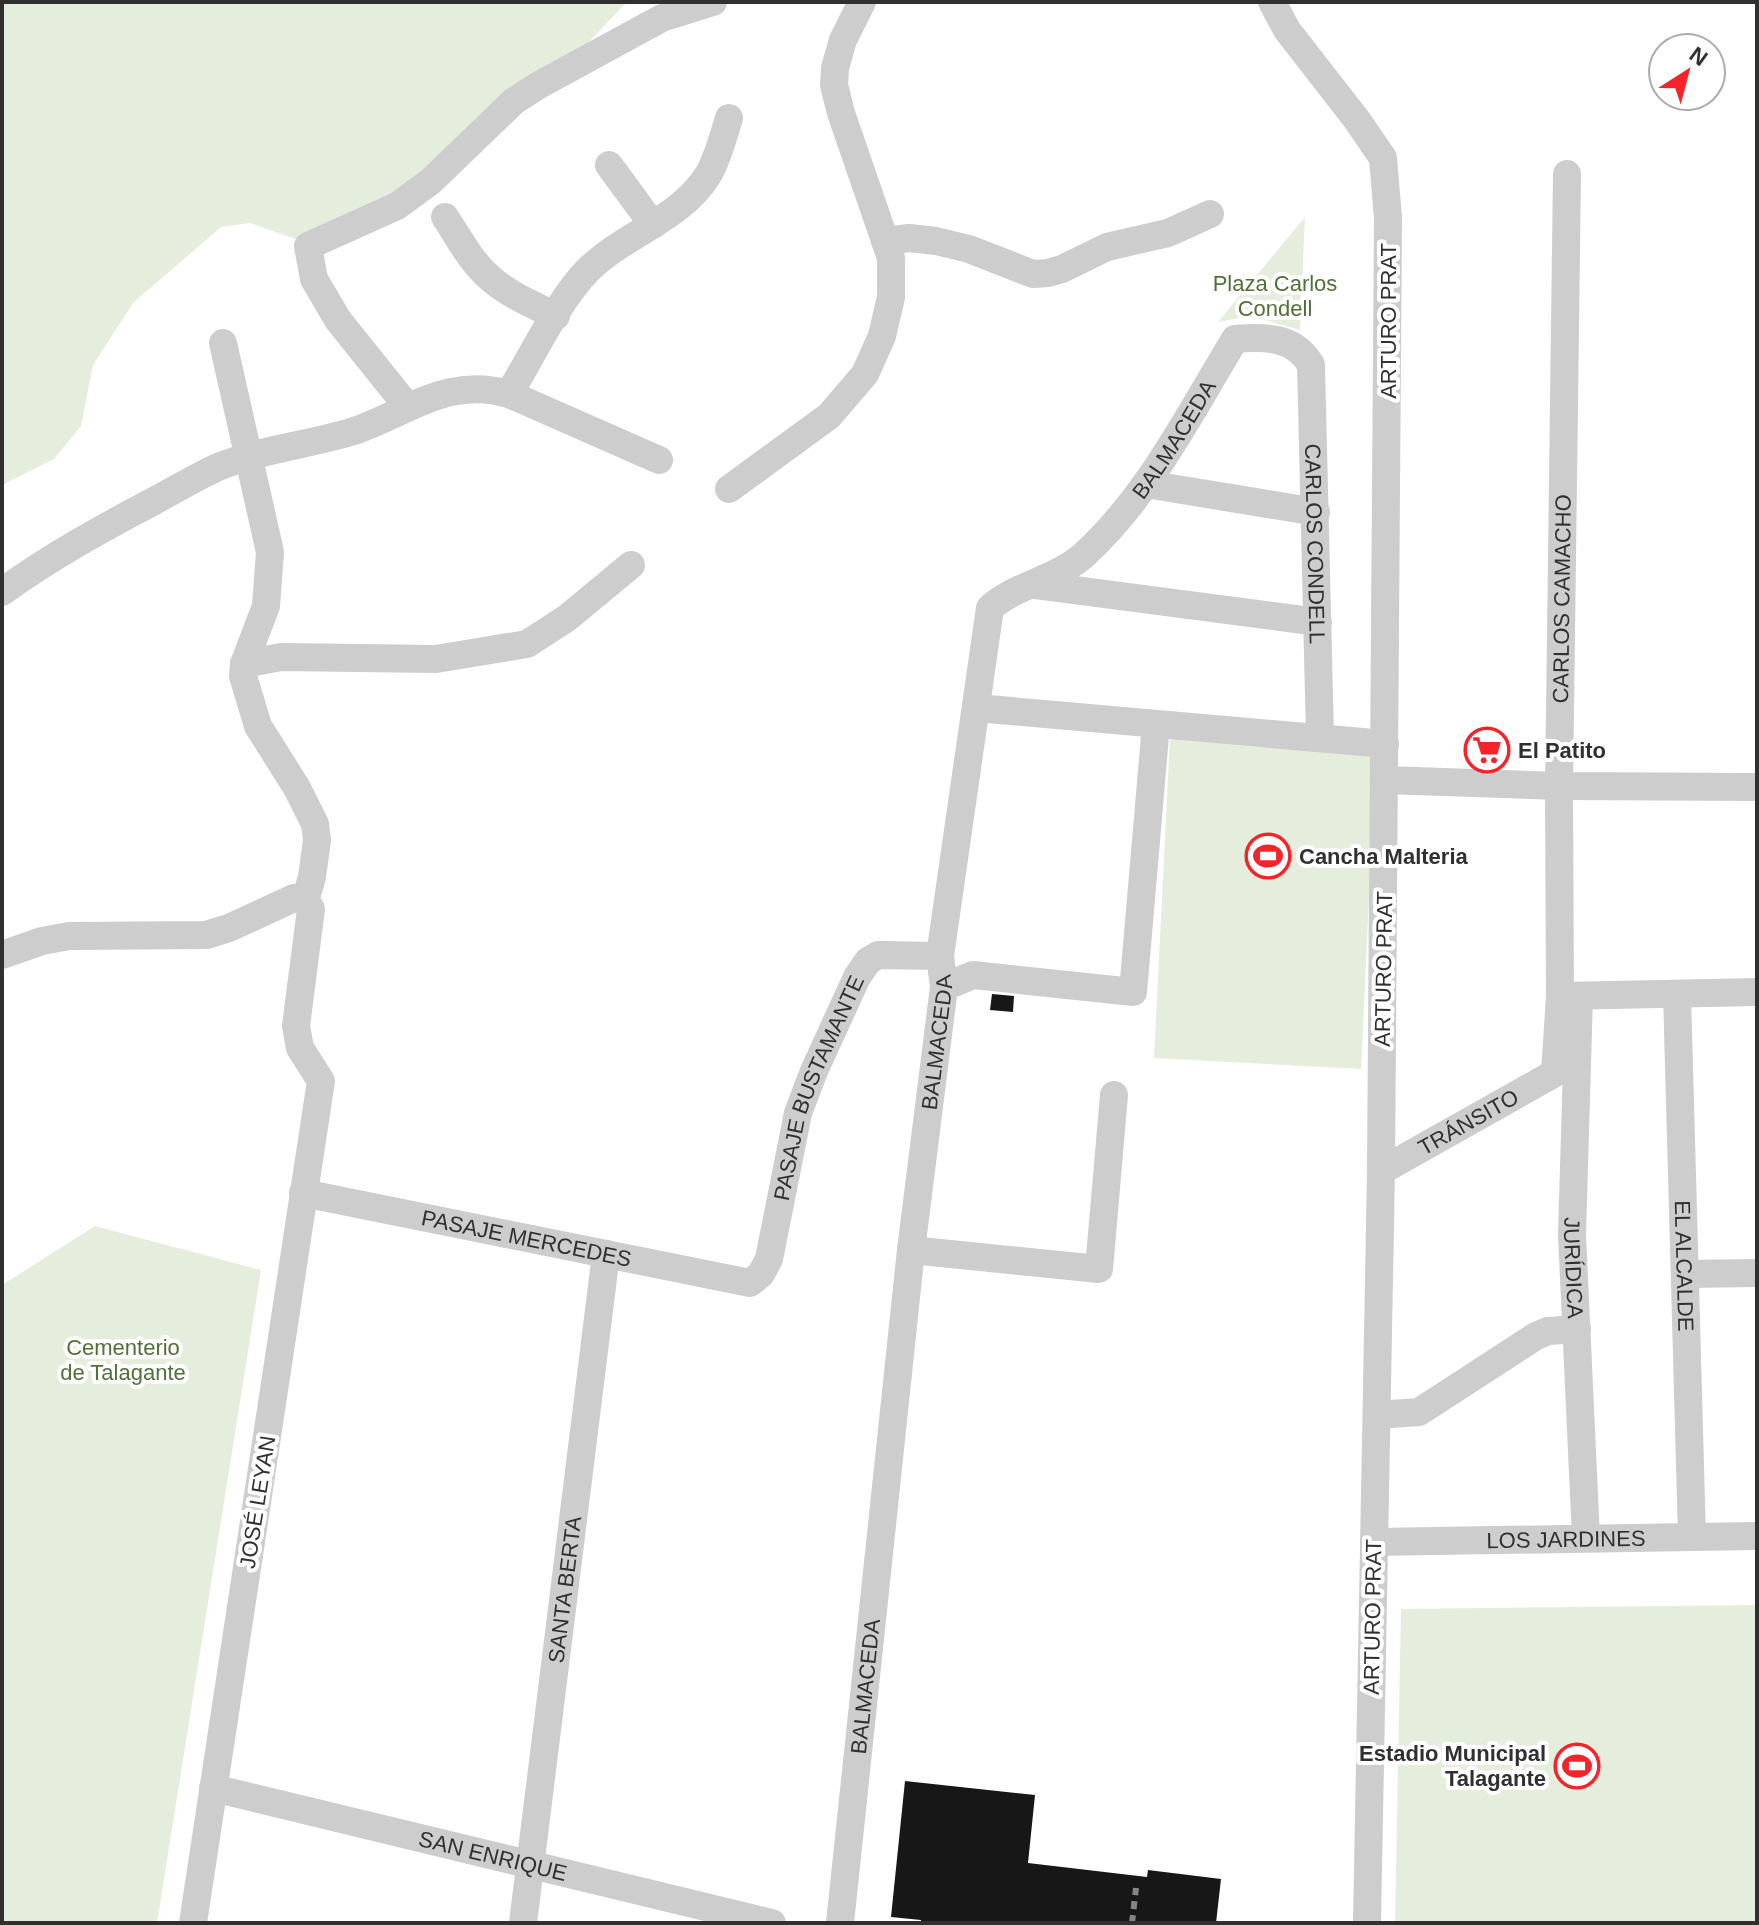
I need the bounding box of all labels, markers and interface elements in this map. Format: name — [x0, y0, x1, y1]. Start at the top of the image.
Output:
north arrow — [1647, 32, 1727, 112]
text: N — [1685, 41, 1712, 71]
street label: ARTURO PRAT — [1376, 243, 1401, 399]
park label: Plaza Carlos Condell — [1213, 271, 1337, 321]
street label: BALMACEDA — [1127, 375, 1221, 504]
street label: CARLOS CONDELL — [1300, 443, 1330, 644]
street label: CARLOS CAMACHO — [1548, 494, 1576, 704]
supermarket icon: El Patito — [1463, 726, 1511, 774]
place label: El Patito — [1518, 738, 1606, 763]
sports icon: Cancha Malteria — [1244, 832, 1292, 880]
place label: Cancha Malteria — [1299, 844, 1468, 869]
street label: ARTURO PRAT — [1370, 891, 1397, 1047]
street label: PASAJE BUSTAMANTE — [769, 972, 869, 1203]
street label: BALMACEDA — [917, 973, 957, 1111]
street label: TRÁNSITO — [1414, 1084, 1523, 1160]
street label: EL ALCALDE — [1670, 1200, 1698, 1332]
street label: PASAJE MERCEDES — [419, 1205, 634, 1272]
street label: JURÍDICA — [1559, 1217, 1588, 1319]
park label: Cementerio de Talagante — [60, 1335, 186, 1385]
street label: JOSÉ LEYAN — [235, 1434, 280, 1570]
street label: SANTA BERTA — [543, 1514, 586, 1665]
street label: LOS JARDINES — [1486, 1526, 1646, 1553]
street label: ARTURO PRAT — [1359, 1539, 1386, 1695]
street label: BALMACEDA — [846, 1617, 885, 1755]
place label: Estadio Municipal Talagante — [1359, 1741, 1546, 1791]
sports icon: Estadio Municipal Talagante — [1553, 1742, 1601, 1790]
street label: SAN ENRIQUE — [416, 1826, 569, 1886]

